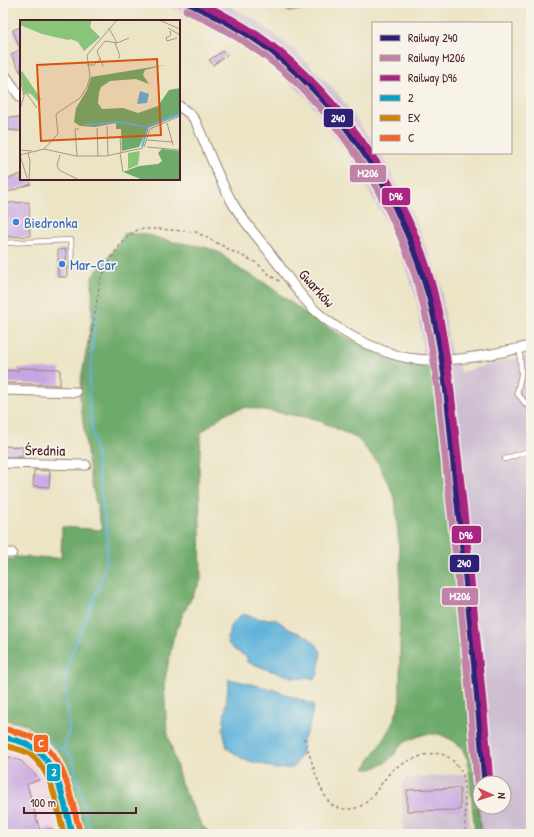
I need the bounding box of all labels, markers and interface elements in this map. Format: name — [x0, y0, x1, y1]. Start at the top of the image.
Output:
inset map — [20, 20, 180, 180]
legend — [372, 22, 512, 154]
text: Railway 240 — [408, 29, 458, 46]
text: Railway M206 — [408, 49, 465, 66]
text: Railway D96 — [408, 69, 457, 86]
text: 2 — [408, 89, 414, 106]
line badge: 240 — [323, 108, 354, 128]
text: EX — [408, 109, 421, 126]
text: 240 — [331, 111, 345, 125]
text: C — [408, 129, 415, 146]
line badge: M206 — [349, 164, 387, 183]
text: M206 — [357, 166, 379, 180]
line badge: D96 — [381, 187, 411, 206]
text: D96 — [389, 189, 403, 203]
place label: Biedronka — [24, 212, 78, 233]
marker: Biedronka — [11, 217, 21, 227]
place label: Mar-Car — [70, 254, 117, 275]
marker: Mar-Car — [57, 259, 67, 269]
street label: Gwarków — [294, 264, 340, 312]
street label: Średnia — [25, 439, 66, 461]
line badge: D96 — [451, 525, 482, 544]
text: D96 — [459, 528, 473, 542]
line badge: 240 — [449, 554, 480, 573]
text: 240 — [457, 556, 471, 570]
line badge: M206 — [441, 587, 479, 606]
text: M206 — [449, 589, 471, 603]
line badge: C — [33, 734, 49, 753]
text: C — [38, 736, 44, 750]
line badge: 2 — [46, 763, 61, 782]
text: 2 — [51, 765, 57, 779]
north arrow — [472, 775, 512, 815]
scale bar — [24, 789, 136, 815]
text: N — [495, 792, 509, 799]
text: 100 m — [30, 794, 56, 811]

